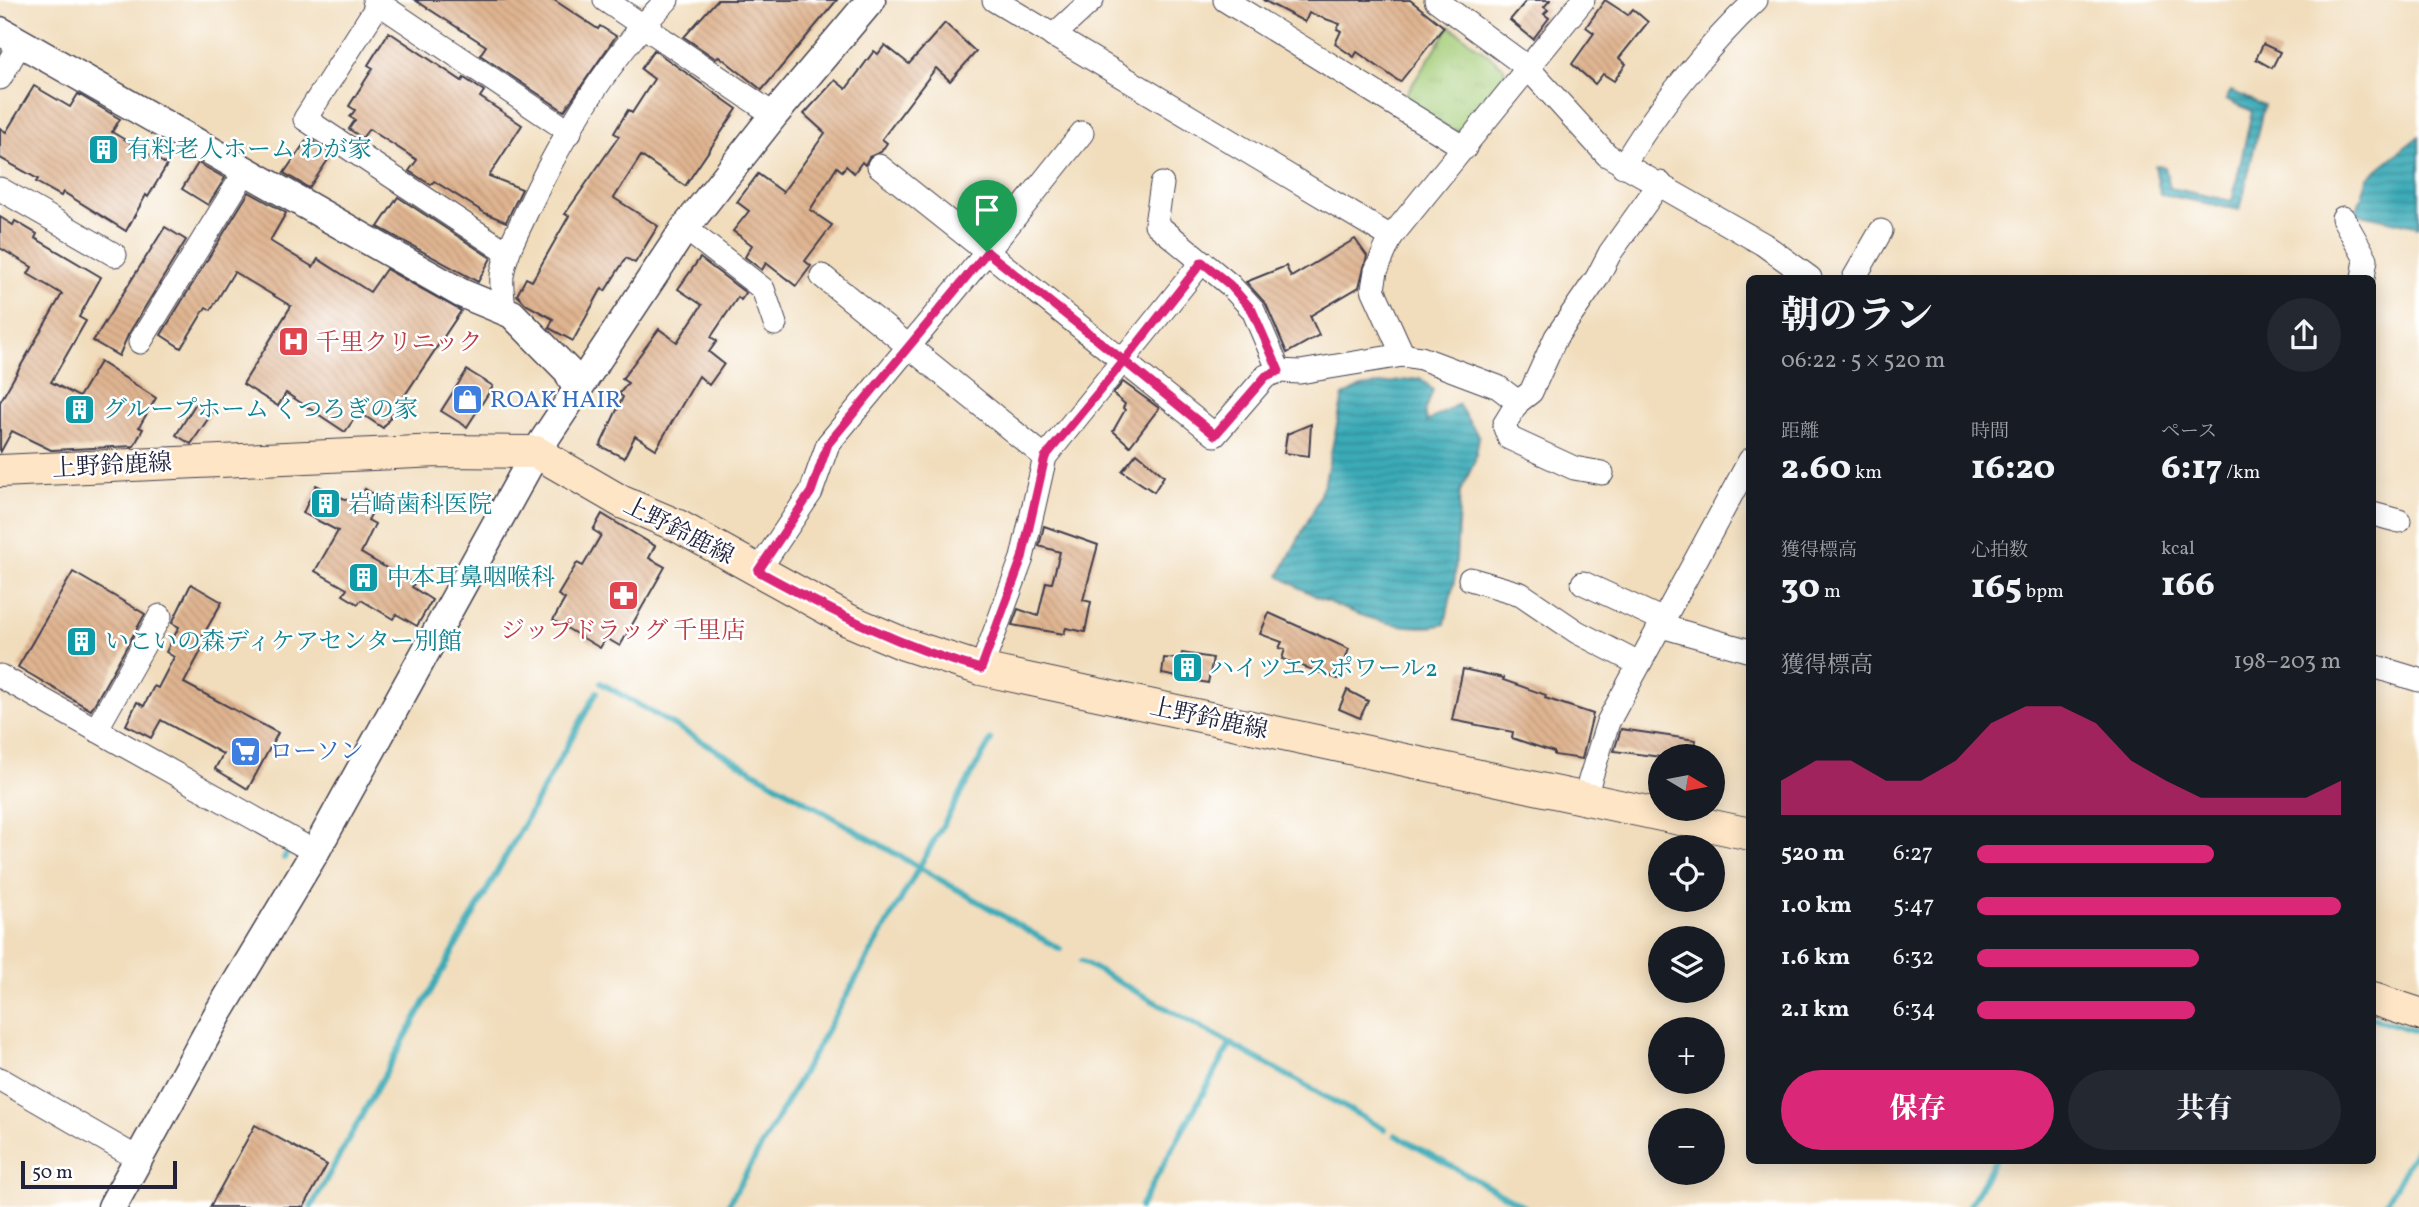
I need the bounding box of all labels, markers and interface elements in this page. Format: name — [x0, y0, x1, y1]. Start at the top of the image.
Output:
building icon: 有料老人ホーム わが家 — [87, 132, 121, 166]
place label: 有料老人ホーム わが家 — [127, 134, 372, 168]
pin — [957, 180, 1017, 252]
icon: arrive — [968, 191, 1006, 229]
text: 朝のラン — [1781, 292, 1933, 345]
button: share — [2267, 298, 2341, 372]
hospital icon: 千里クリニック — [276, 325, 310, 359]
place label: 千里クリニック — [316, 327, 483, 361]
text: 06:22 · 5 × 520 m — [1781, 345, 1945, 377]
shop icon: ROAK HAIR — [450, 382, 484, 416]
place label: ROAK HAIR — [490, 384, 621, 418]
building icon: グループホーム くつろぎの家 — [63, 392, 97, 426]
place label: グループホーム くつろぎの家 — [103, 394, 418, 428]
text: 距離 — [1781, 419, 1819, 445]
text: 時間 — [1971, 419, 2009, 445]
text: ペース — [2161, 419, 2217, 445]
text: 2.60 — [1781, 445, 1851, 493]
text: 16:20 — [1971, 445, 2055, 493]
text: 6:17 — [2161, 445, 2222, 493]
street label: 上野鈴鹿線 — [51, 447, 173, 487]
text: km — [1851, 460, 1882, 486]
text: /km — [2222, 460, 2260, 486]
building icon: 岩崎歯科医院 — [308, 487, 342, 521]
place label: 岩崎歯科医院 — [348, 489, 492, 523]
street label: 上野鈴鹿線 — [617, 489, 739, 574]
text: kcal — [2161, 536, 2195, 562]
text: 獲得標高 — [1781, 538, 1857, 564]
text: 心拍数 — [1971, 538, 2028, 564]
building icon: 中本耳鼻咽喉科 — [347, 560, 381, 594]
place label: 中本耳鼻咽喉科 — [387, 562, 555, 596]
text: 166 — [2161, 562, 2215, 610]
text: 30 — [1781, 564, 1820, 612]
text: 165 — [1971, 564, 2022, 612]
pharmacy icon: ジップドラッグ 千里店 — [606, 579, 640, 613]
text: m — [1820, 579, 1841, 605]
text: bpm — [2022, 579, 2064, 605]
place label: ジップドラッグ 千里店 — [501, 615, 745, 649]
building icon: いこいの森ディケアセンター別館 — [65, 624, 99, 658]
place label: いこいの森ディケアセンター別館 — [105, 626, 462, 660]
text: 198–203 m — [2233, 646, 2341, 678]
text: 獲得標高 — [1781, 650, 1873, 682]
building icon: ハイツエスポワール2 — [1170, 651, 1204, 685]
place label: ハイツエスポワール2 — [1210, 653, 1438, 687]
street label: 上野鈴鹿線 — [1146, 691, 1271, 749]
supermarket icon: ローソン — [229, 734, 263, 768]
place label: ローソン — [269, 736, 364, 770]
north arrow — [1648, 744, 1726, 821]
map controls — [1648, 744, 1725, 1185]
button: locate — [1648, 835, 1725, 912]
text: 520 m — [1781, 838, 1845, 870]
text: 6:27 — [1893, 838, 1933, 870]
text: 1.0 km — [1781, 890, 1852, 922]
text: 5:47 — [1893, 890, 1934, 922]
button: layers — [1648, 926, 1725, 1003]
text: 1.6 km — [1781, 942, 1850, 974]
text: 6:32 — [1893, 942, 1934, 974]
text: 2.1 km — [1781, 994, 1850, 1026]
text: 6:34 — [1893, 994, 1936, 1026]
button: + — [1648, 1017, 1725, 1094]
button: 保存 — [1781, 1070, 2054, 1150]
button: 共有 — [2068, 1070, 2341, 1150]
button: − — [1648, 1108, 1725, 1185]
scale bar — [21, 1158, 177, 1190]
text: 50 m — [32, 1160, 73, 1186]

